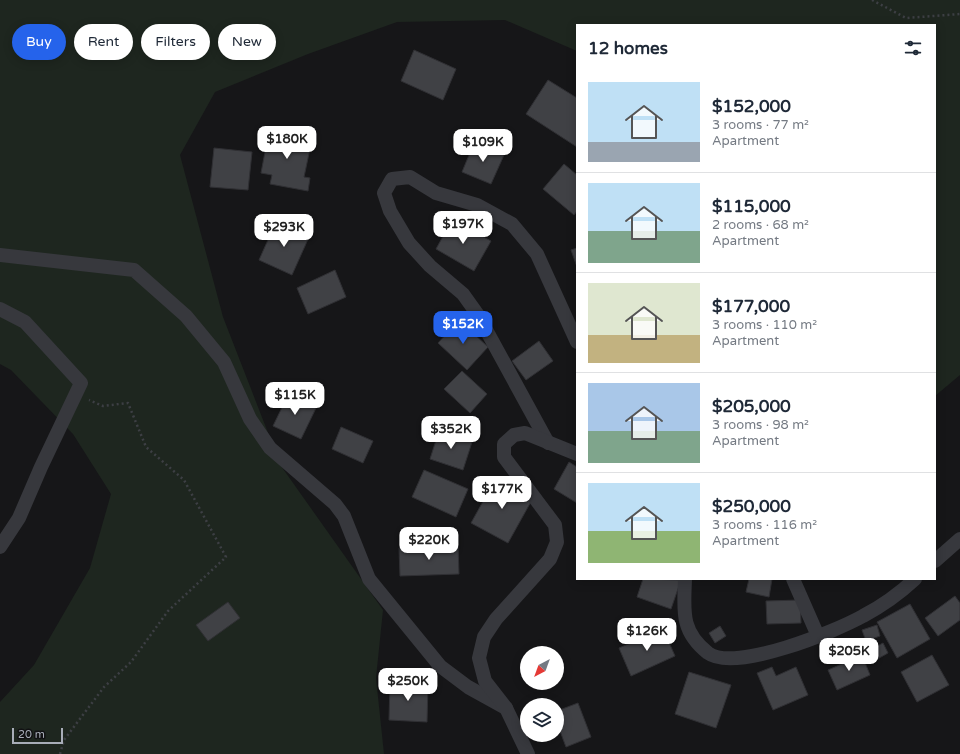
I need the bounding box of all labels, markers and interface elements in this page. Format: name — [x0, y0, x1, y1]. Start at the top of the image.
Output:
chip: Buy — [12, 24, 66, 60]
chip: Rent — [74, 24, 133, 60]
chip: Filters — [141, 24, 210, 60]
chip: New — [218, 24, 276, 60]
icon: filters — [902, 37, 924, 59]
text: 12 homes — [588, 38, 668, 59]
text: $152,000 — [712, 96, 791, 117]
icon: home — [620, 98, 668, 146]
text: 3 rooms · 77 m² — [712, 117, 809, 133]
pin: $180K — [259, 126, 315, 160]
pin: $109K — [455, 129, 511, 163]
text: $180K — [266, 131, 308, 147]
text: Apartment — [712, 133, 779, 149]
text: $109K — [462, 134, 504, 150]
text: $115,000 — [712, 196, 791, 217]
icon: home — [620, 199, 668, 247]
pin: $197K — [435, 211, 491, 245]
pin: $293K — [256, 214, 312, 248]
text: $197K — [442, 216, 484, 232]
text: 2 rooms · 68 m² — [712, 217, 809, 233]
text: $293K — [263, 219, 305, 235]
text: Apartment — [712, 233, 779, 249]
text: $177,000 — [712, 296, 790, 317]
icon: home — [620, 299, 668, 347]
pin: $152K — [435, 311, 491, 345]
text: $152K — [442, 316, 484, 332]
text: 3 rooms · 110 m² — [712, 317, 817, 333]
text: Apartment — [712, 333, 779, 349]
pin: $115K — [267, 382, 323, 416]
text: $115K — [274, 387, 316, 403]
text: $205,000 — [712, 396, 791, 417]
icon: home — [620, 399, 668, 447]
pin: $352K — [423, 416, 479, 450]
text: 3 rooms · 98 m² — [712, 417, 809, 433]
text: $352K — [430, 421, 472, 437]
text: Apartment — [712, 433, 779, 449]
pin: $177K — [474, 476, 530, 510]
text: $177K — [481, 481, 523, 497]
text: $250,000 — [712, 496, 791, 517]
icon: home — [620, 499, 668, 547]
text: 3 rooms · 116 m² — [712, 517, 817, 533]
pin: $220K — [401, 527, 457, 561]
text: $220K — [408, 532, 450, 548]
text: Apartment — [712, 533, 779, 549]
pin: $126K — [619, 618, 675, 652]
text: $126K — [626, 623, 668, 639]
pin: $205K — [821, 638, 877, 672]
text: $205K — [828, 643, 870, 659]
north arrow — [520, 646, 564, 690]
map controls — [520, 646, 564, 742]
pin: $250K — [380, 668, 436, 702]
text: $250K — [387, 673, 429, 689]
button: layers — [520, 698, 564, 742]
scale bar — [12, 726, 63, 745]
text: 20 m — [18, 728, 45, 741]

